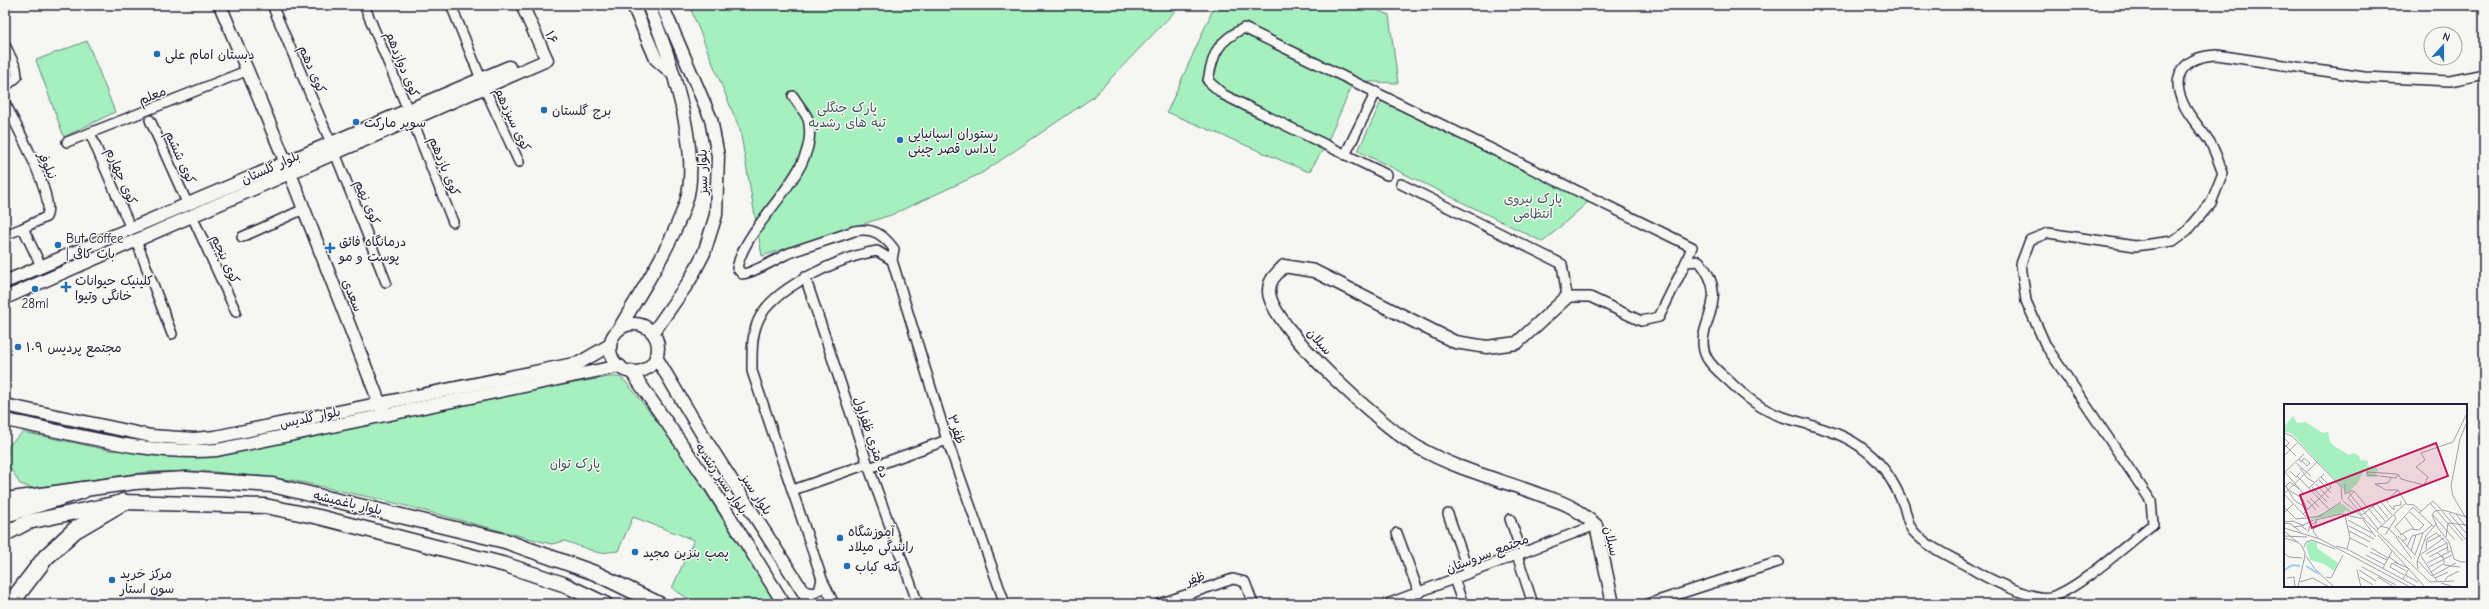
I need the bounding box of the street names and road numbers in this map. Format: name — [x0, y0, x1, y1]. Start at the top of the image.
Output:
street label: ۱۶ — [542, 28, 561, 46]
street label: کوی دوازدهم — [380, 29, 423, 101]
street label: کوی دهم — [293, 43, 329, 97]
street label: معلم — [136, 83, 169, 111]
street label: کوی سیزدهم — [488, 85, 534, 155]
street label: کوی ششم — [159, 128, 199, 188]
street label: کوی یازدهم — [423, 134, 463, 199]
street label: کوی چهارم — [100, 146, 140, 208]
street label: نیلوفر — [34, 148, 60, 182]
street label: بلوار گلستان — [239, 148, 302, 188]
street label: بلوار سبز — [695, 149, 711, 196]
street label: کوی نهم — [349, 178, 383, 228]
street label: کوی پنجم — [205, 232, 243, 288]
street label: سعدی — [339, 277, 366, 314]
street label: سبلان — [1303, 325, 1335, 358]
street label: ده متری ظفراول — [850, 395, 892, 480]
street label: بلوار گلدیس — [278, 404, 342, 432]
street label: ظفر۳ — [945, 413, 968, 446]
street label: بلوار سبز رشدیه — [691, 440, 751, 517]
street label: بلوار سبز — [736, 470, 775, 518]
street label: بلوار باغمیشه — [312, 487, 384, 519]
street label: سبلان — [1600, 525, 1622, 558]
street label: مجتمع سروستان — [1444, 531, 1532, 579]
street label: ظفر — [1183, 568, 1207, 589]

